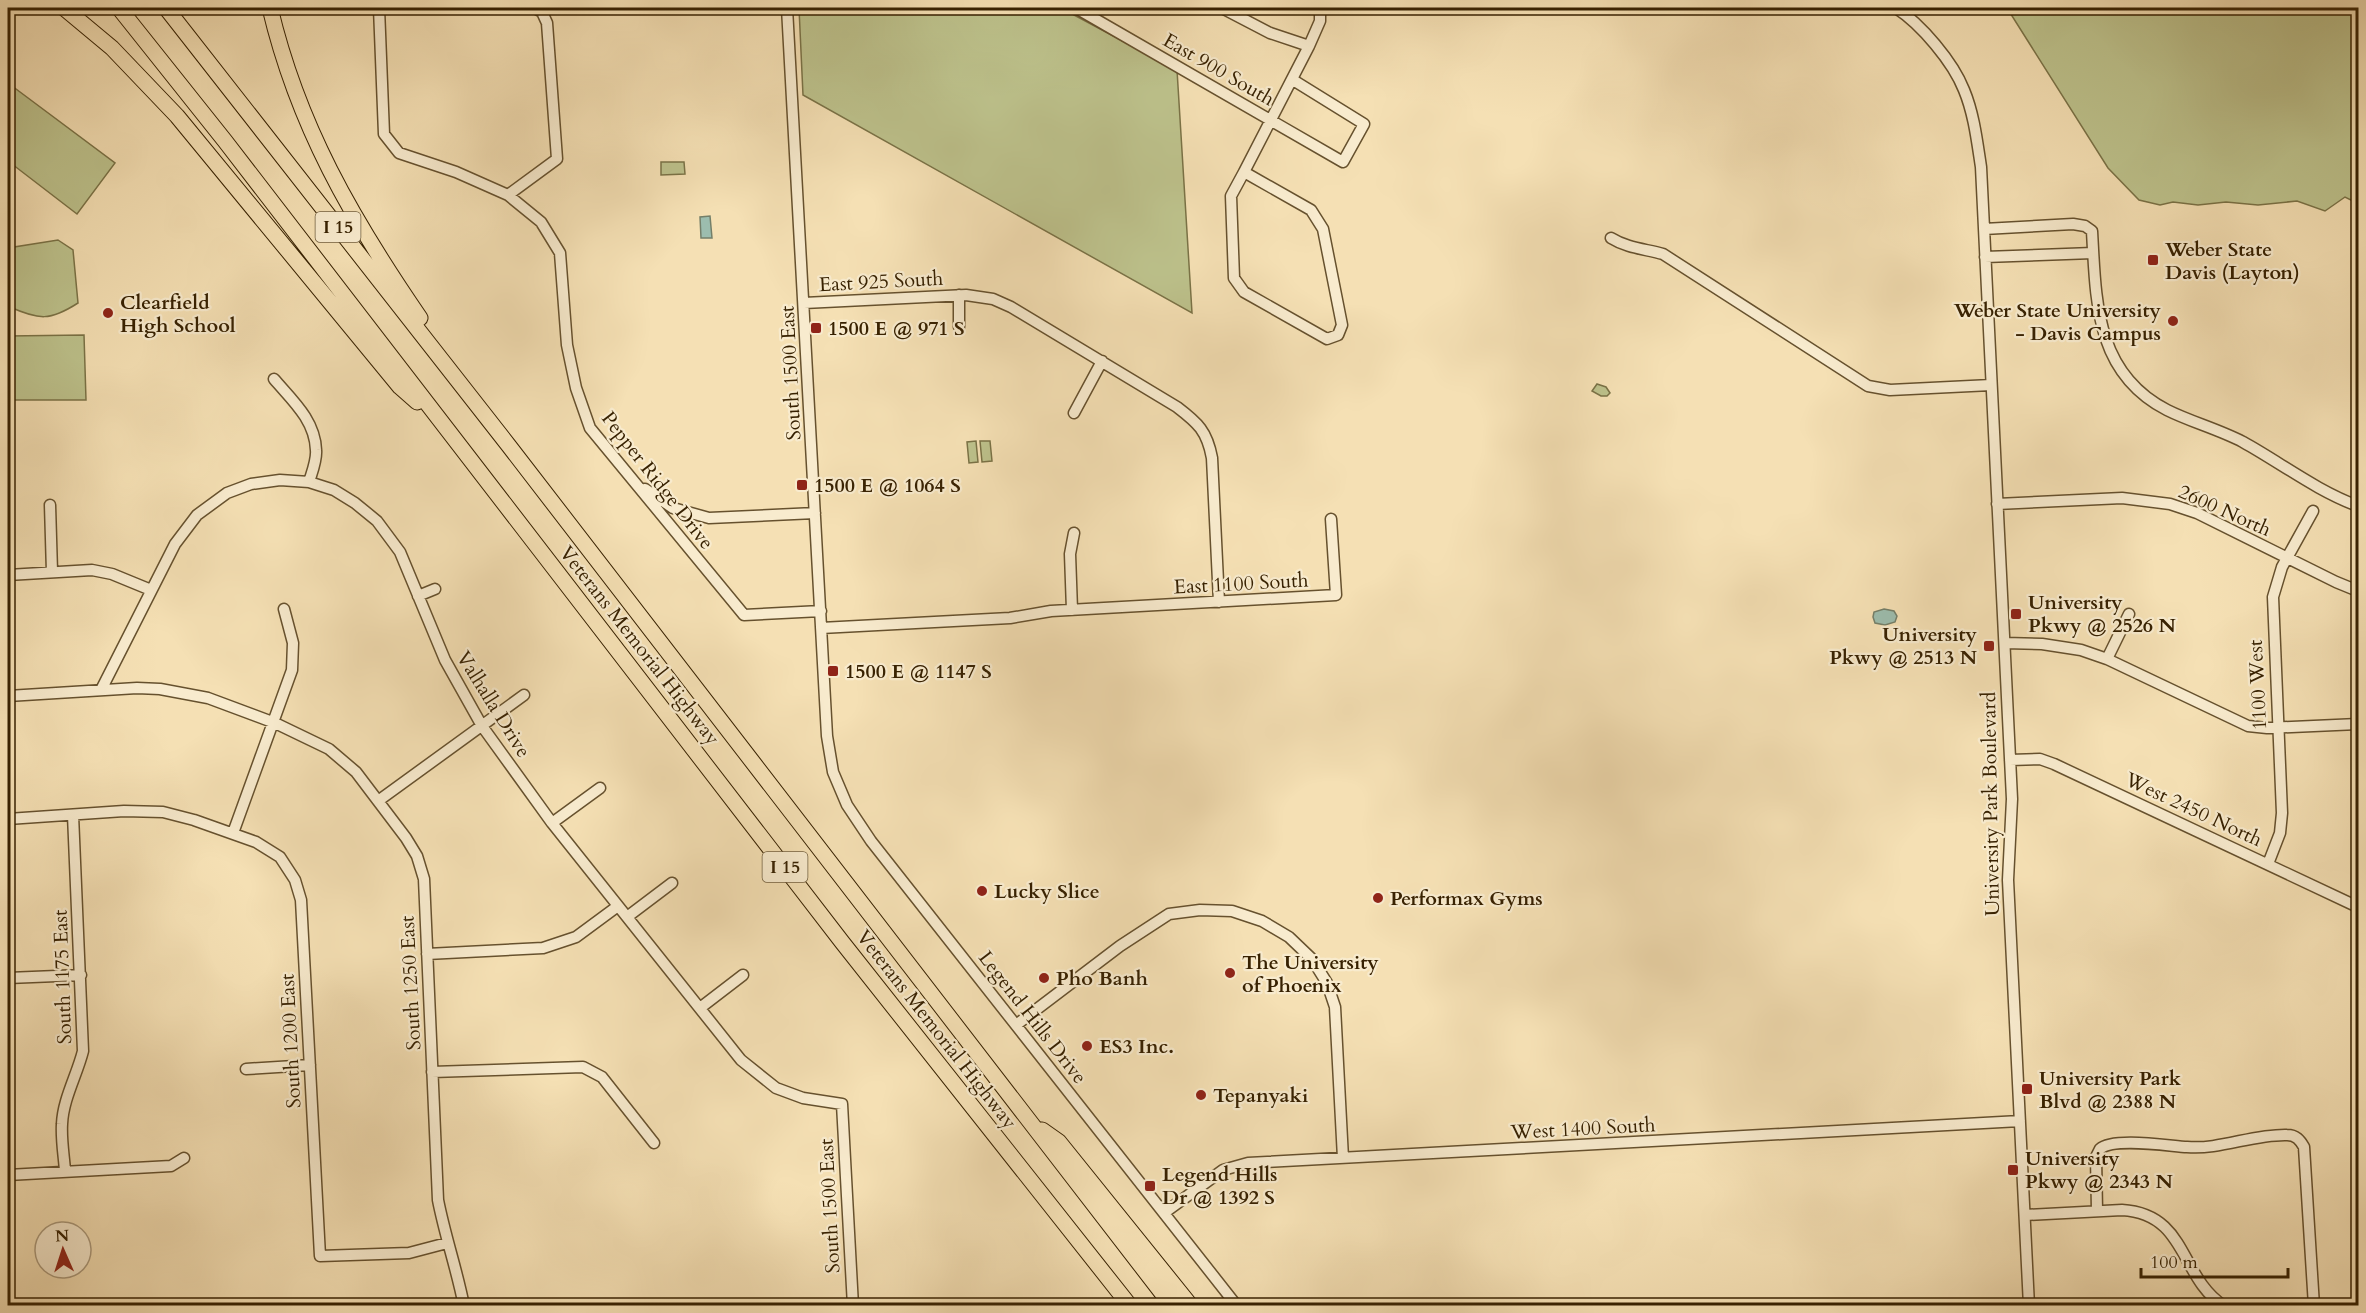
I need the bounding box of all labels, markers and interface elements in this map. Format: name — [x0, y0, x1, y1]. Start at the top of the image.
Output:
street label: East 900 South — [1158, 27, 1279, 112]
road number: I 15 — [316, 212, 360, 242]
place label: Weber State Davis (Layton) — [2164, 236, 2300, 286]
marker: Weber State Davis (Layton) — [2146, 253, 2160, 267]
street label: East 925 South — [818, 265, 944, 298]
place label: Clearfield High School — [120, 289, 236, 339]
place label: Weber State University - Davis Campus — [1953, 297, 2162, 347]
street label: South 1500 East — [773, 304, 808, 441]
marker: Clearfield High School — [101, 306, 115, 320]
marker: Weber State University - Davis Campus — [2166, 314, 2180, 328]
place label: 1500 E @ 971 S — [828, 315, 965, 342]
marker: 1500 E @ 971 S — [809, 321, 823, 335]
street label: Pepper Ridge Drive — [595, 406, 720, 555]
place label: 1500 E @ 1064 S — [814, 472, 961, 499]
marker: 1500 E @ 1064 S — [795, 478, 809, 492]
street label: 2600 North — [2174, 478, 2275, 543]
street label: Veterans Memorial Highway — [553, 540, 726, 751]
street label: East 1100 South — [1173, 566, 1309, 601]
place label: University Pkwy @ 2526 N — [2028, 589, 2176, 639]
marker: University Pkwy @ 2526 N — [2009, 607, 2023, 621]
place label: University Pkwy @ 2513 N — [1829, 621, 1978, 671]
street label: 1100 West — [2242, 638, 2273, 731]
marker: University Pkwy @ 2513 N — [1982, 639, 1996, 653]
street label: Valhalla Drive — [450, 646, 537, 763]
place label: 1500 E @ 1147 S — [845, 658, 992, 685]
marker: 1500 E @ 1147 S — [826, 664, 840, 678]
street label: University Park Boulevard — [1975, 691, 2006, 916]
street label: West 2450 North — [2120, 765, 2267, 853]
road number: I 15 — [762, 852, 808, 882]
place label: Lucky Slice — [994, 878, 1100, 905]
marker: Lucky Slice — [975, 884, 989, 898]
place label: Performax Gyms — [1390, 885, 1543, 912]
marker: Performax Gyms — [1371, 891, 1385, 905]
street label: South 1175 East — [47, 908, 78, 1045]
street label: South 1250 East — [393, 914, 428, 1051]
street label: Veterans Memorial Highway — [850, 924, 1023, 1135]
street label: Legend Hills Drive — [972, 945, 1093, 1089]
place label: The University of Phoenix — [1242, 949, 1379, 999]
place label: Pho Banh — [1056, 965, 1148, 992]
marker: The University of Phoenix — [1223, 966, 1237, 980]
marker: Pho Banh — [1037, 971, 1051, 985]
street label: South 1200 East — [273, 972, 308, 1109]
place label: ES3 Inc. — [1099, 1033, 1174, 1060]
marker: ES3 Inc. — [1080, 1039, 1094, 1053]
place label: University Park Blvd @ 2388 N — [2039, 1065, 2182, 1115]
place label: Tepanyaki — [1213, 1082, 1308, 1109]
marker: University Park Blvd @ 2388 N — [2020, 1082, 2034, 1096]
marker: Tepanyaki — [1194, 1088, 1208, 1102]
street label: West 1400 South — [1509, 1111, 1656, 1146]
street label: South 1500 East — [812, 1137, 847, 1274]
place label: University Pkwy @ 2343 N — [2025, 1145, 2173, 1195]
place label: Legend Hills Dr @ 1392 S — [1162, 1161, 1278, 1211]
marker: University Pkwy @ 2343 N — [2006, 1163, 2020, 1177]
marker: Legend Hills Dr @ 1392 S — [1143, 1179, 1157, 1193]
north arrow — [33, 1220, 93, 1280]
text: N — [55, 1225, 70, 1247]
scale bar — [2141, 1241, 2288, 1279]
text: 100 m — [2150, 1250, 2198, 1275]

